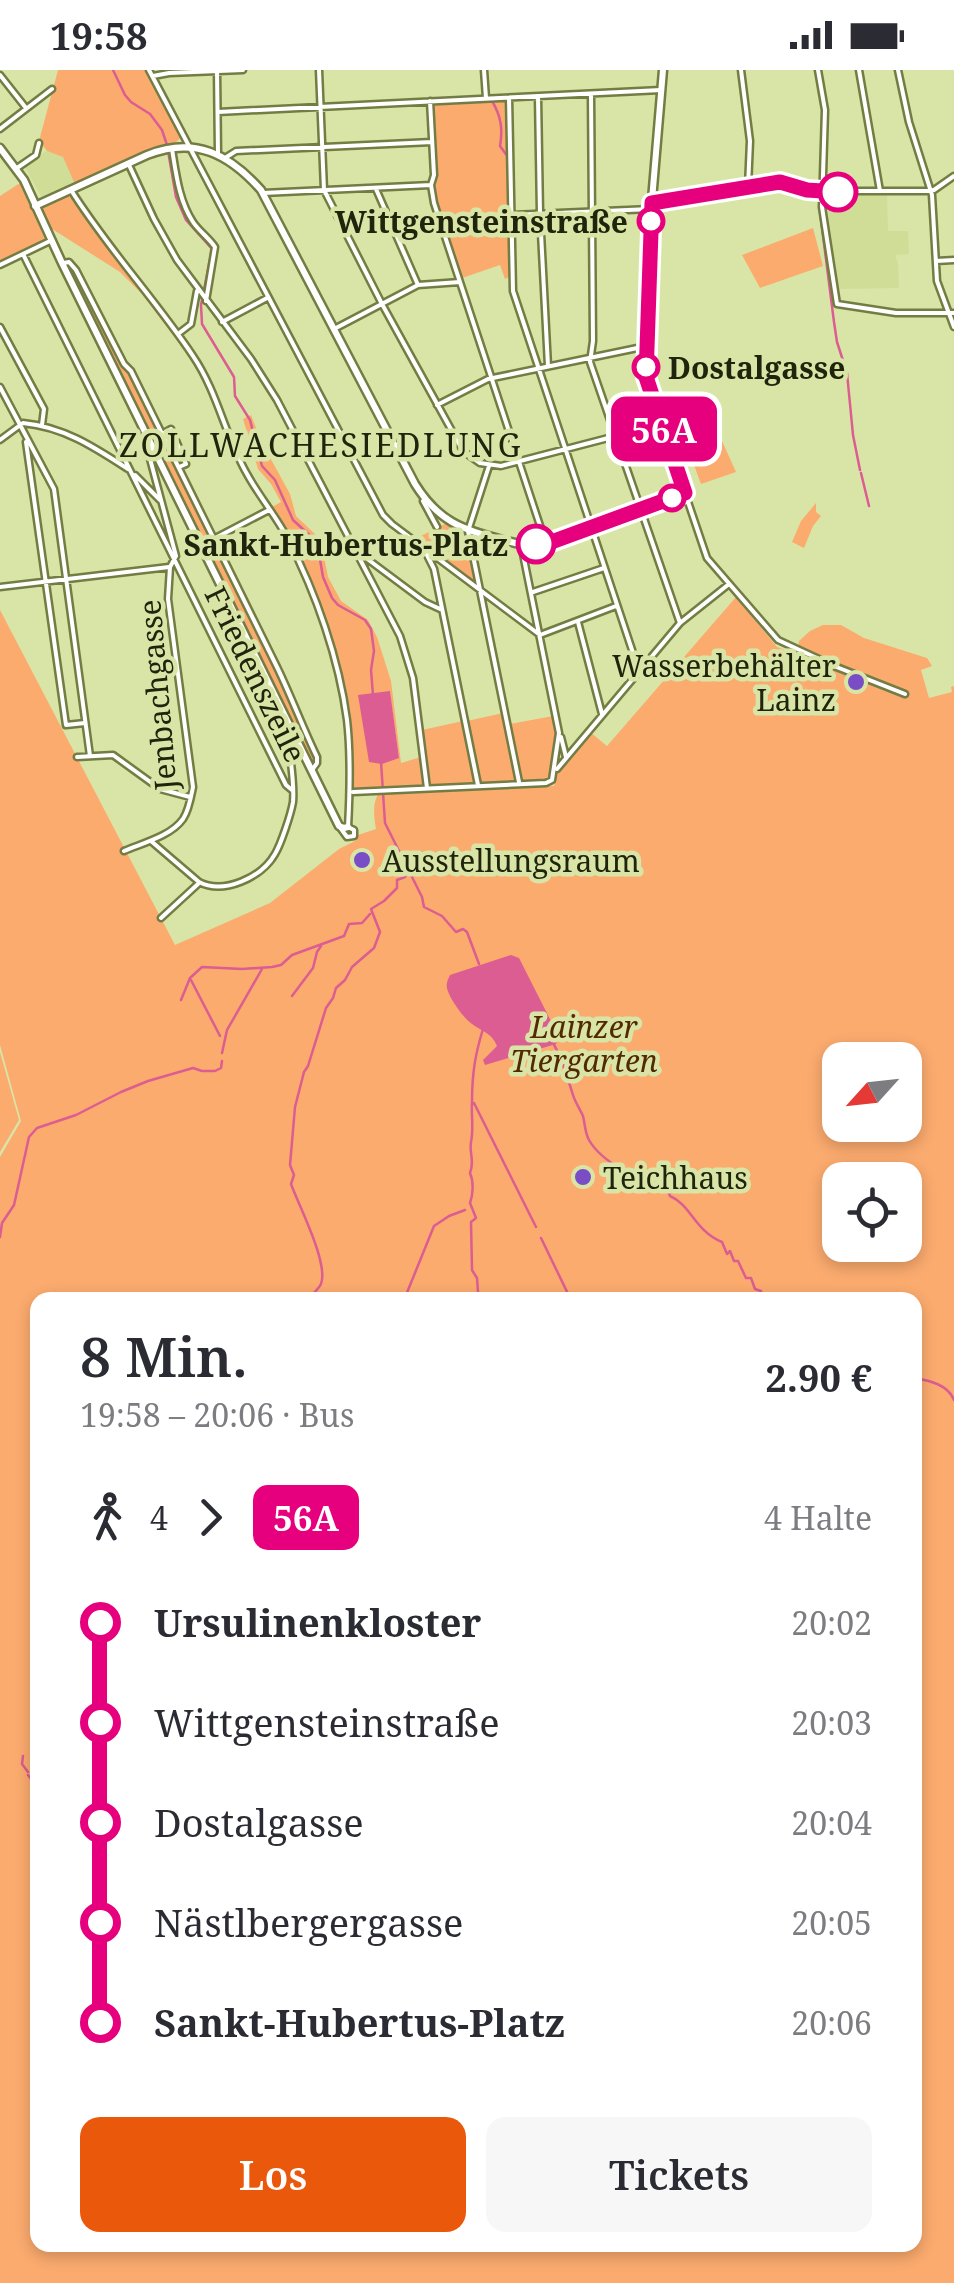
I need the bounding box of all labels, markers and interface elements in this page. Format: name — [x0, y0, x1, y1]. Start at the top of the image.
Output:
text: 19:58 — [50, 9, 147, 61]
unlabelled marker — [819, 173, 857, 211]
place label: Wittgensteinstraße — [335, 201, 628, 242]
marker: Wittgensteinstraße — [638, 208, 664, 234]
place label: Dostalgasse — [668, 347, 845, 388]
marker: Dostalgasse — [633, 354, 659, 380]
line badge: 56A — [606, 396, 722, 462]
text: 56A — [631, 406, 697, 453]
district label: ZOLLWACHESIEDLUNG — [119, 423, 523, 466]
unlabelled marker — [659, 485, 685, 511]
place label: Sankt-Hubertus-Platz — [184, 524, 508, 565]
marker: Sankt-Hubertus-Platz — [517, 525, 555, 563]
street label: Friedenszeile — [196, 579, 316, 769]
street label: Jenbachgasse — [128, 598, 186, 793]
place label: Wasserbehälter Lainz — [612, 645, 836, 720]
marker: Wasserbehälter Lainz — [845, 671, 867, 693]
place label: Ausstellungsraum — [382, 840, 640, 881]
marker: Ausstellungsraum — [351, 849, 373, 871]
park label: Lainzer Tiergarten — [510, 1006, 658, 1081]
north arrow — [822, 1042, 922, 1142]
map controls — [822, 1042, 922, 1262]
place label: Teichhaus — [603, 1157, 748, 1198]
button: locate — [822, 1162, 922, 1262]
marker: Teichhaus — [572, 1166, 594, 1188]
text: 8 Min. — [80, 1318, 248, 1393]
text: 2.90 € — [765, 1351, 872, 1403]
text: 19:58 – 20:06 · Bus — [80, 1393, 354, 1436]
icon: walk — [80, 1490, 135, 1545]
icon: forward — [183, 1490, 238, 1545]
text: 56A — [273, 1494, 339, 1541]
text: 4 — [150, 1496, 168, 1539]
text: 4 Halte — [764, 1496, 872, 1539]
text: Ursulinenkloster — [154, 1596, 481, 1648]
text: 20:02 — [791, 1601, 872, 1644]
text: Wittgensteinstraße — [154, 1696, 499, 1748]
text: 20:03 — [791, 1701, 872, 1744]
text: Dostalgasse — [154, 1796, 364, 1848]
text: 20:04 — [791, 1801, 872, 1844]
text: Nästlbergergasse — [154, 1896, 463, 1948]
text: 20:05 — [791, 1901, 872, 1944]
text: Sankt-Hubertus-Platz — [154, 1996, 565, 2048]
text: 20:06 — [791, 2001, 872, 2044]
button: Los — [80, 2117, 466, 2232]
button: Tickets — [486, 2117, 872, 2232]

